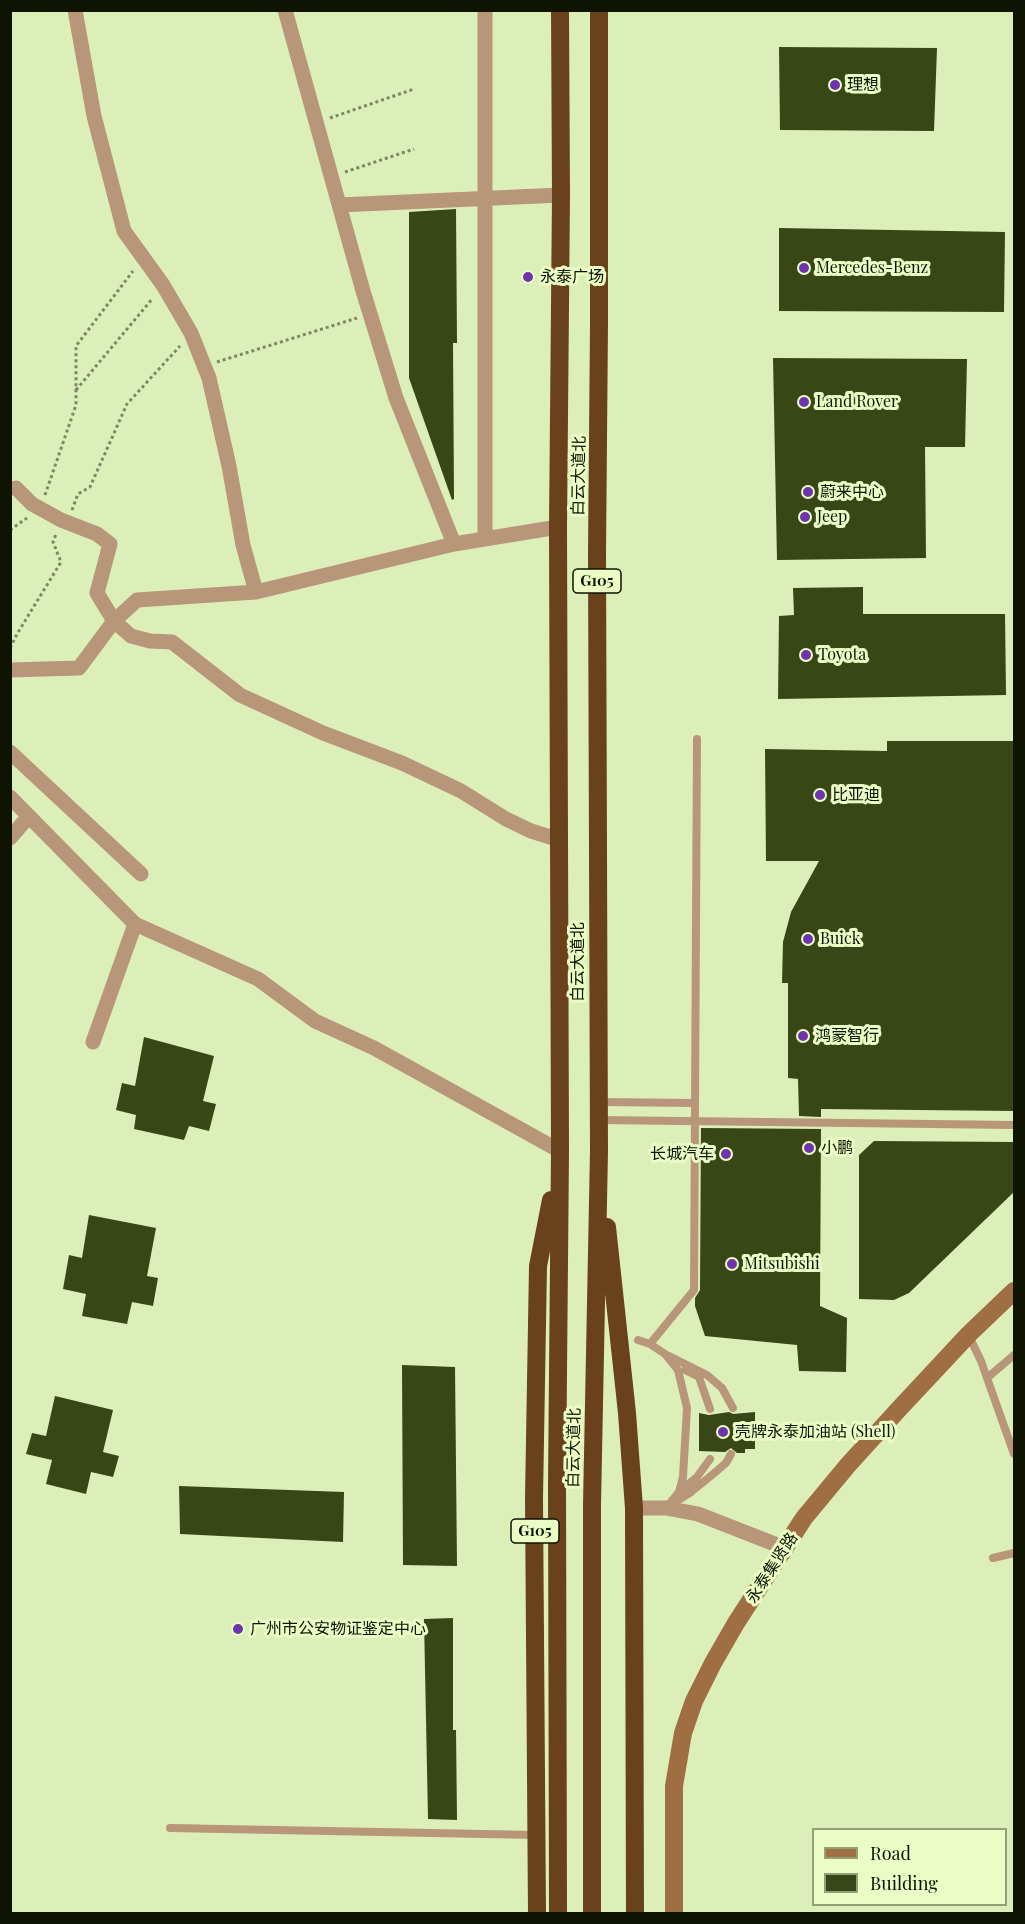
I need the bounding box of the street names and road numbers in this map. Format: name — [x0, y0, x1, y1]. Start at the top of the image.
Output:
street label: 白云大道北 — [569, 436, 589, 516]
road number: G105 — [573, 569, 621, 593]
street label: 白云大道北 — [568, 922, 588, 1002]
street label: 白云大道北 — [564, 1408, 584, 1488]
road number: G105 — [511, 1519, 559, 1543]
street label: 永泰集贤路 — [742, 1529, 802, 1607]

